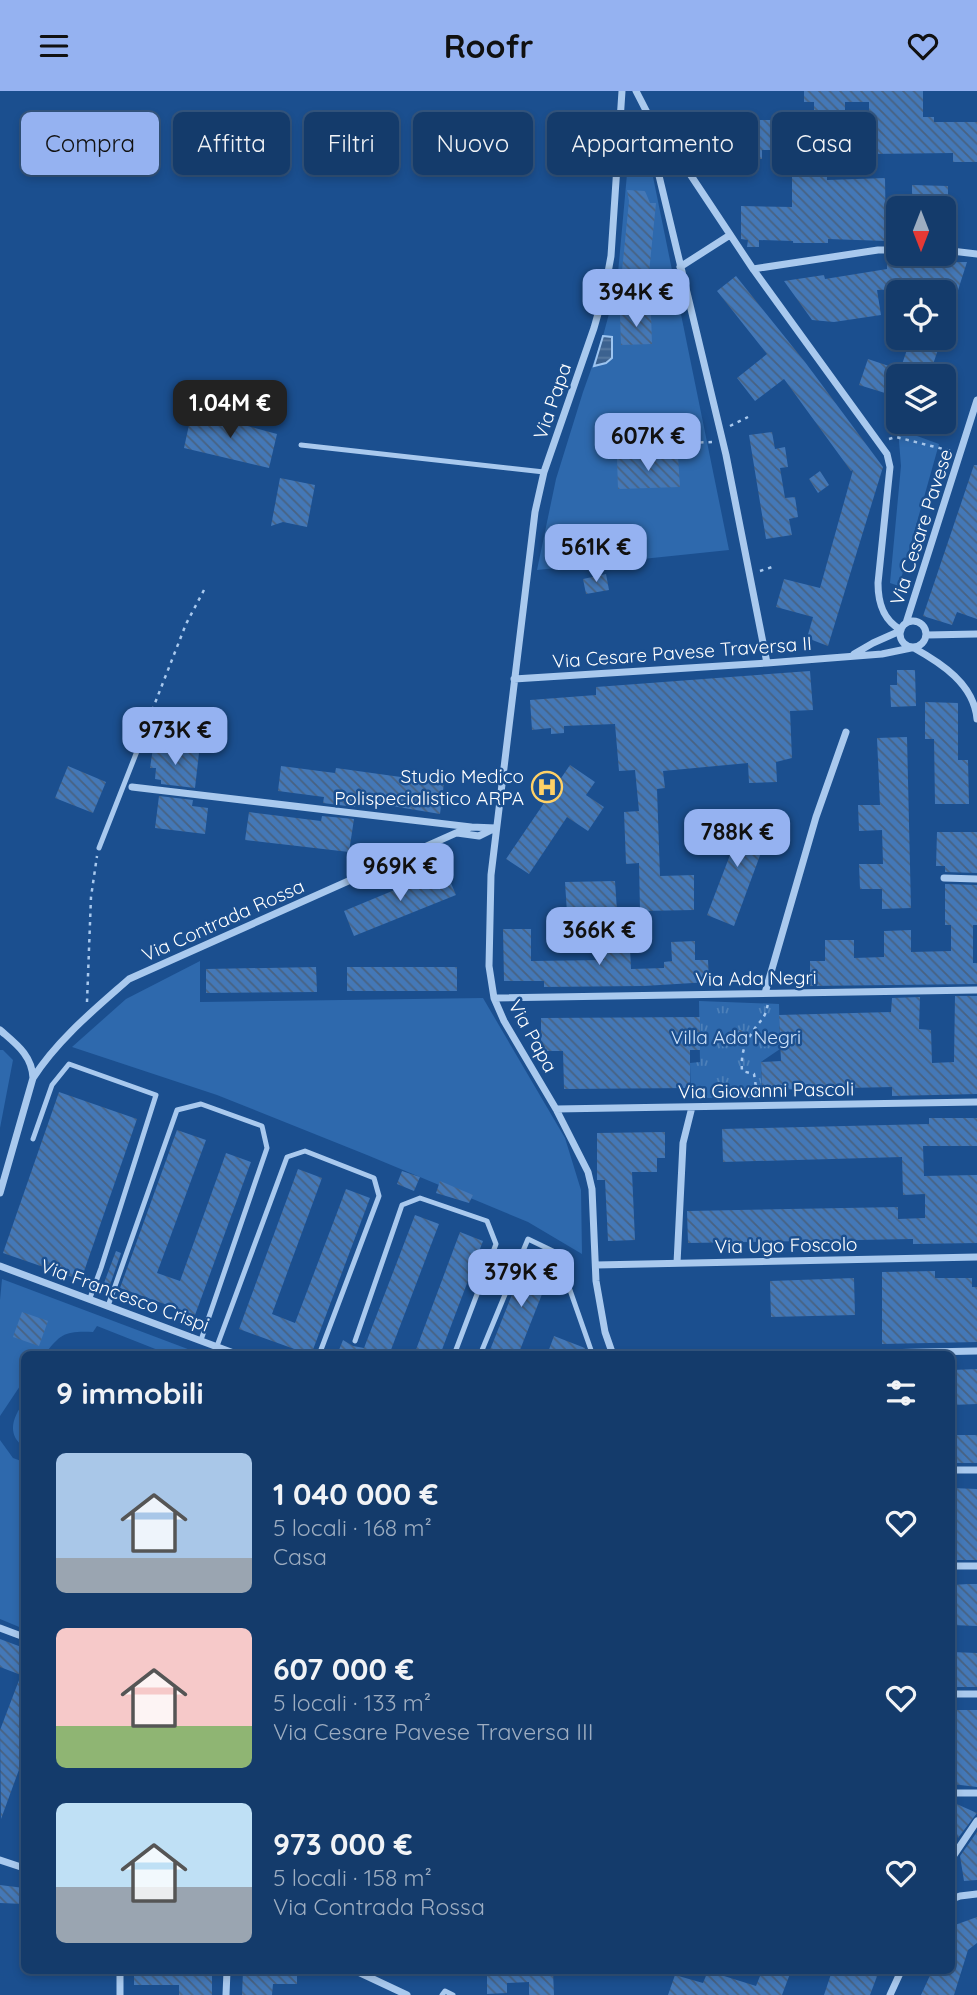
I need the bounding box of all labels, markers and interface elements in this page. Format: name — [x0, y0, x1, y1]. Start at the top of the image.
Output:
text: Roofr — [444, 26, 533, 66]
icon: menu — [35, 27, 73, 65]
icon: heart — [904, 27, 942, 65]
chip: Compra — [21, 112, 159, 175]
chip: Affitta — [173, 112, 290, 175]
chip: Filtri — [304, 112, 399, 175]
chip: Nuovo — [413, 112, 533, 175]
chip: Appartamento — [547, 112, 758, 175]
chip: Casa — [772, 112, 876, 175]
north arrow — [886, 196, 956, 266]
map controls — [886, 196, 956, 434]
pin: 394K € — [579, 269, 693, 329]
text: 394K € — [599, 277, 673, 306]
button: locate — [886, 280, 956, 350]
street label: Via Papa — [528, 360, 576, 442]
button: layers — [886, 364, 956, 434]
pin: 1.04M € — [165, 381, 295, 440]
text: 1.04M € — [189, 388, 271, 417]
pin: 607K € — [591, 413, 705, 473]
text: 607K € — [611, 421, 685, 450]
street label: Via Cesare Pavese — [884, 446, 958, 608]
pin: 561K € — [539, 525, 653, 584]
text: 561K € — [561, 532, 631, 561]
street label: Via Cesare Pavese Traversa II — [551, 631, 813, 673]
pin: 973K € — [118, 707, 232, 767]
text: 973K € — [138, 715, 212, 744]
place label: Studio Medico Polispecialistico ARPA — [334, 764, 524, 810]
hospital icon: Studio Medico Polispecialistico ARPA — [530, 770, 564, 804]
pin: 788K € — [680, 809, 794, 869]
text: 788K € — [700, 817, 774, 846]
pin: 969K € — [343, 843, 457, 903]
text: 969K € — [363, 851, 437, 880]
street label: Via Contrada Rossa — [138, 873, 308, 967]
pin: 366K € — [542, 907, 656, 967]
text: 366K € — [562, 915, 636, 944]
street label: Via Ada Negri — [695, 965, 817, 991]
street label: Via Papa — [503, 996, 563, 1076]
park label: Villa Ada Negri — [671, 1025, 801, 1049]
street label: Via Giovanni Pascoli — [678, 1076, 854, 1104]
street label: Via Ugo Foscolo — [714, 1232, 858, 1258]
pin: 379K € — [464, 1249, 578, 1309]
street label: Via Francesco Crispi — [37, 1253, 213, 1337]
text: 379K € — [484, 1257, 558, 1286]
text: 9 immobili — [56, 1374, 204, 1412]
icon: filters — [882, 1374, 920, 1412]
text: 1 040 000 € — [273, 1475, 438, 1513]
icon: home — [112, 1481, 196, 1565]
icon: heart — [882, 1504, 920, 1542]
text: 5 locali · 168 m² — [273, 1513, 432, 1542]
text: Casa — [273, 1542, 327, 1571]
text: 607 000 € — [273, 1650, 414, 1688]
icon: home — [112, 1656, 196, 1740]
icon: heart — [882, 1679, 920, 1717]
text: 5 locali · 133 m² — [273, 1688, 431, 1717]
text: Via Cesare Pavese Traversa III — [273, 1717, 593, 1746]
text: 973 000 € — [273, 1825, 413, 1863]
icon: home — [112, 1831, 196, 1915]
icon: heart — [882, 1854, 920, 1892]
text: 5 locali · 158 m² — [273, 1863, 432, 1892]
text: Via Contrada Rossa — [273, 1892, 485, 1921]

